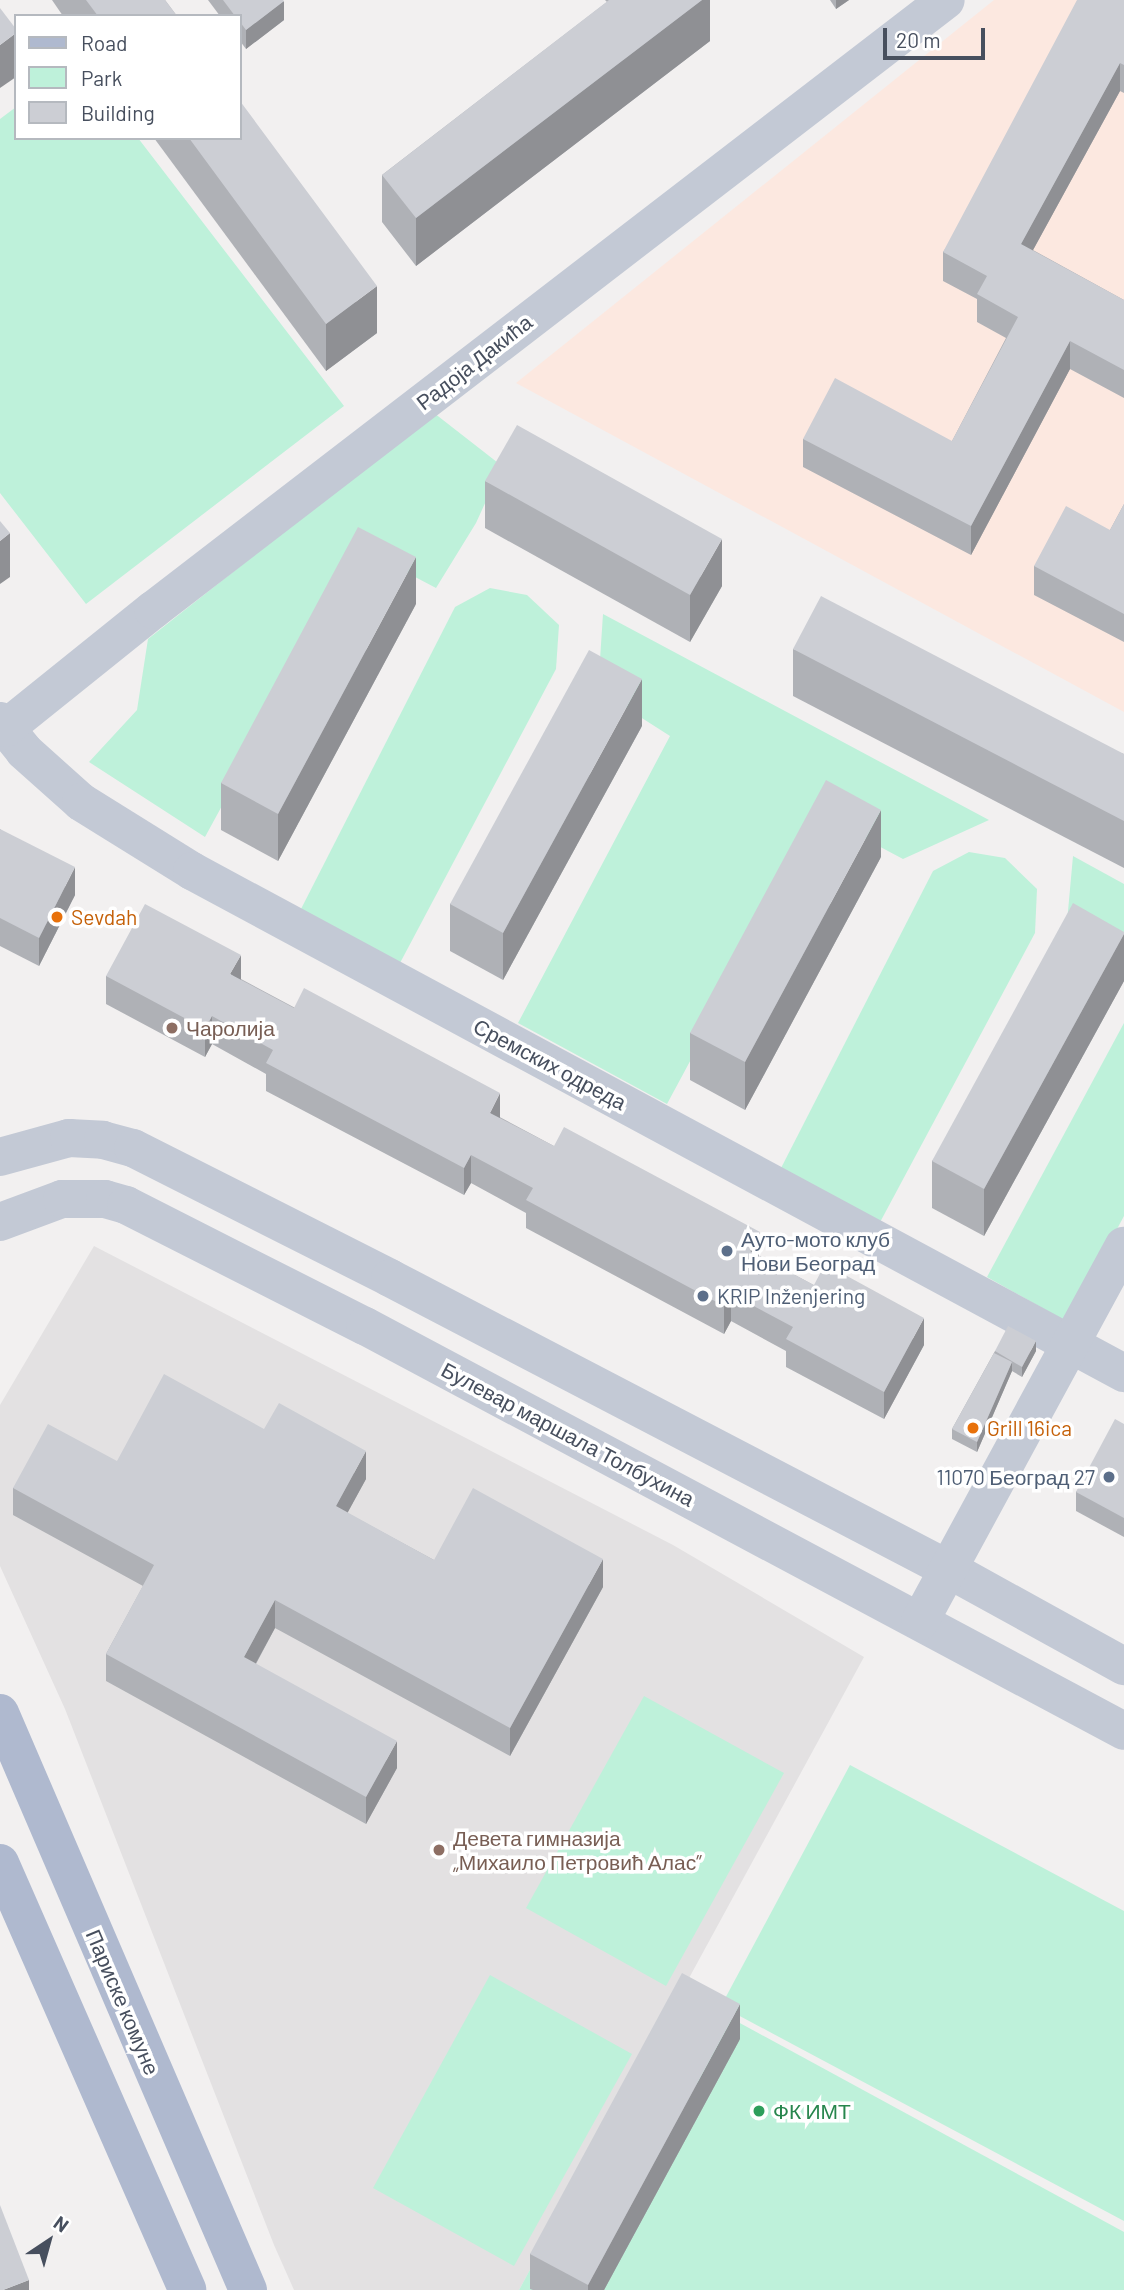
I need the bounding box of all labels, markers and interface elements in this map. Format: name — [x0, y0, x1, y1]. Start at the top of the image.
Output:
legend — [14, 14, 242, 140]
scale bar — [886, 14, 988, 58]
text: 20 m — [896, 27, 941, 52]
text: Road — [81, 30, 127, 55]
text: Park — [81, 65, 122, 90]
text: Building — [81, 100, 155, 125]
street label: Радоја Дакића — [411, 309, 537, 415]
place label: Sevdah — [71, 904, 137, 930]
marker: Sevdah — [49, 909, 65, 925]
street label: Сремских одреда — [469, 1013, 631, 1115]
place label: Чаролија — [186, 1015, 275, 1041]
marker: Чаролија — [164, 1020, 180, 1036]
place label: Ауто-мото клуб Нови Београд — [741, 1226, 890, 1276]
marker: Ауто-мото клуб Нови Београд — [719, 1243, 735, 1259]
place label: KRIP Inženjering — [717, 1283, 865, 1309]
marker: KRIP Inženjering — [695, 1288, 711, 1304]
street label: Булевар маршала Толбухина — [437, 1357, 699, 1511]
place label: Grill 16ica — [987, 1415, 1072, 1441]
marker: Grill 16ica — [965, 1420, 981, 1436]
place label: 11070 Београд 27 — [937, 1464, 1095, 1490]
marker: 11070 Београд 27 — [1101, 1469, 1117, 1485]
place label: Девета гимназија „Михаило Петровић Алас” — [453, 1825, 702, 1875]
marker: Девета гимназија „Михаило Петровић Алас” — [431, 1842, 447, 1858]
street label: Париске комуне — [81, 1925, 165, 2079]
place label: ФК ИМТ — [773, 2098, 851, 2124]
marker: ФК ИМТ — [751, 2103, 767, 2119]
north arrow — [14, 2206, 84, 2276]
text: N — [50, 2211, 74, 2237]

